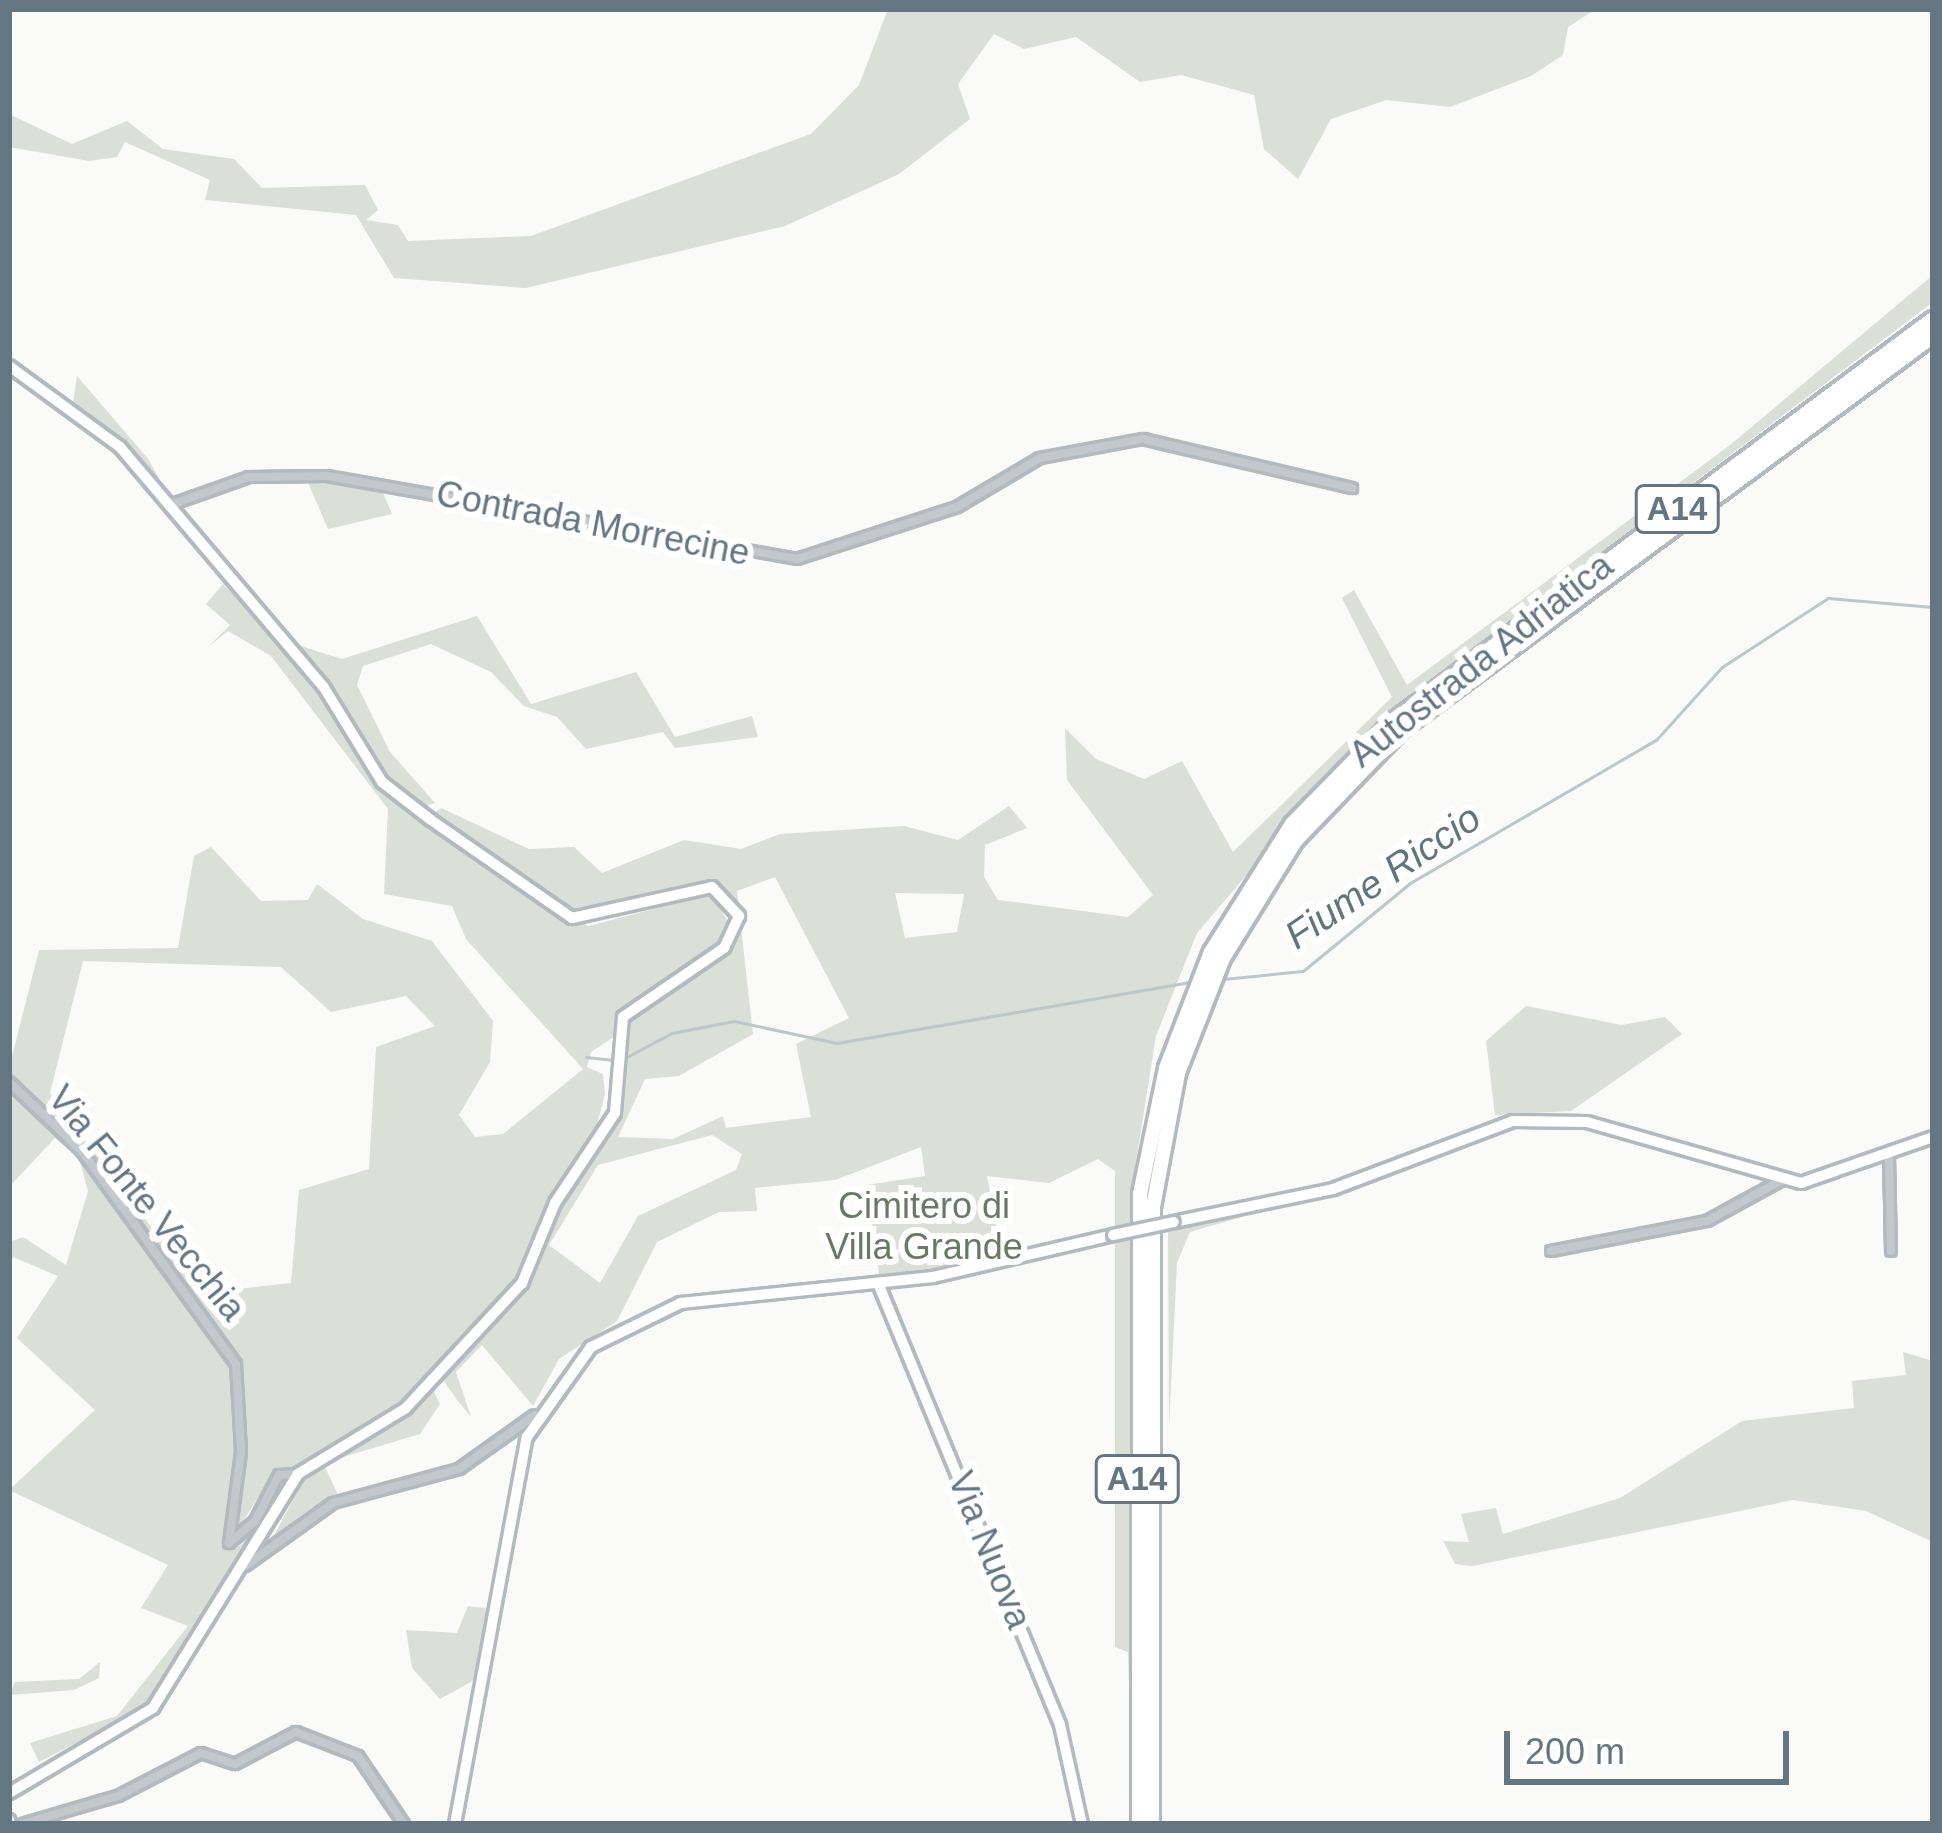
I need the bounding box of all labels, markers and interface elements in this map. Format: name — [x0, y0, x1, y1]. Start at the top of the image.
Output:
street label: Contrada Morrecine — [433, 471, 753, 575]
road number: A14 — [1632, 482, 1722, 536]
street label: Autostrada Adriatica — [1340, 543, 1622, 777]
water label: Fiume Riccio — [1276, 795, 1490, 959]
street label: Via Fonte Vecchia — [39, 1077, 255, 1329]
park label: Cimitero di Villa Grande — [825, 1183, 1023, 1268]
road number: A14 — [1092, 1452, 1182, 1506]
street label: Via Nuova — [939, 1465, 1041, 1635]
scale bar — [1510, 1707, 1795, 1781]
text: 200 m — [1525, 1731, 1625, 1772]

